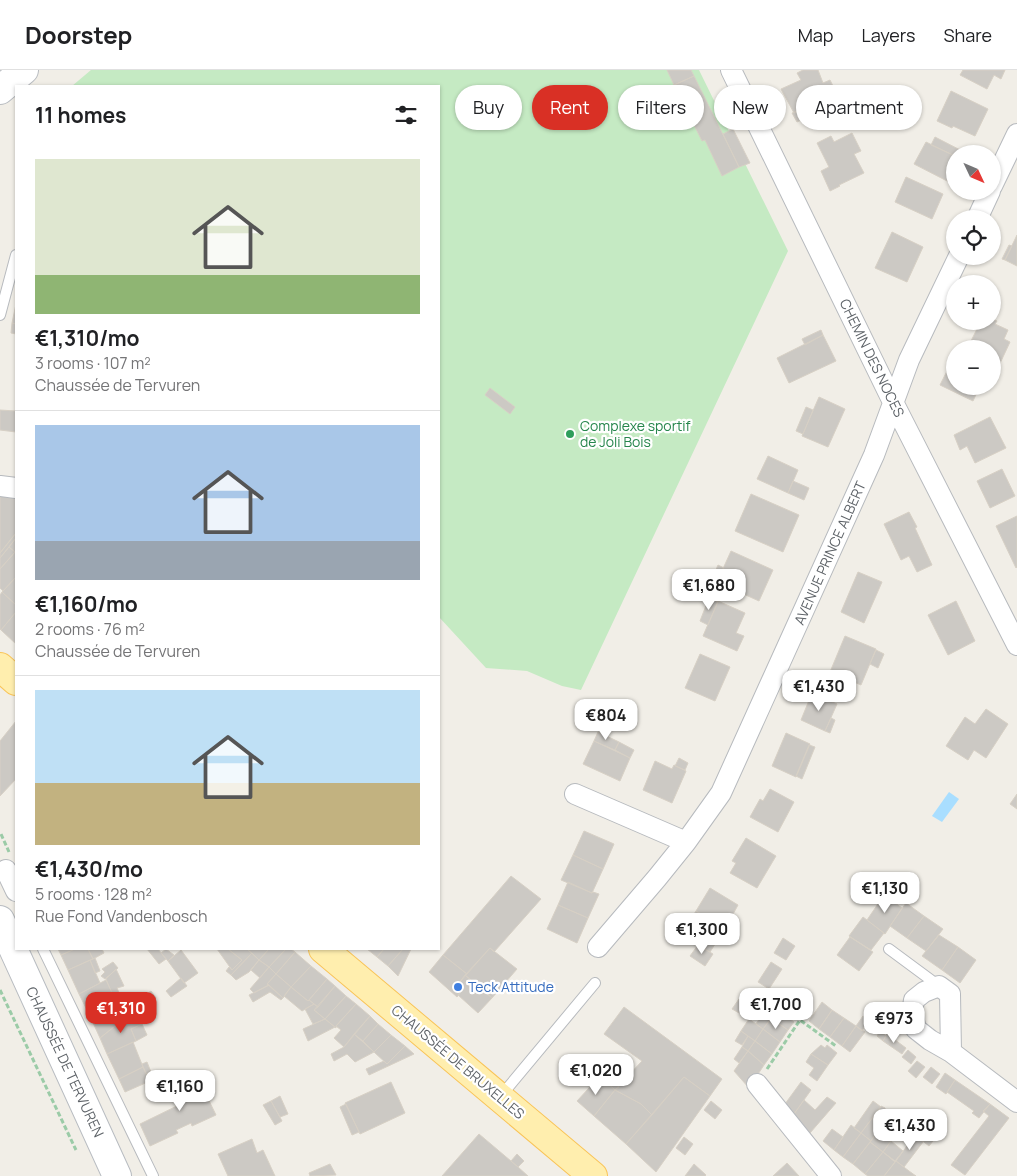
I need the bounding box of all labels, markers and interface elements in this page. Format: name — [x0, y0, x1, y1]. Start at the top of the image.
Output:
text: Doorstep — [25, 18, 132, 51]
text: Map — [798, 23, 833, 47]
text: Layers — [861, 23, 915, 47]
text: Share — [943, 23, 992, 47]
chip: Buy — [455, 85, 522, 130]
chip: Rent — [532, 85, 608, 130]
chip: Filters — [618, 85, 704, 130]
chip: New — [714, 85, 786, 130]
chip: Apartment — [796, 85, 922, 130]
text: 11 homes — [35, 101, 126, 129]
icon: filters — [392, 101, 420, 129]
north arrow — [946, 145, 1001, 200]
map controls — [946, 145, 1001, 395]
icon: home — [183, 192, 273, 282]
button: locate — [946, 210, 1001, 265]
button: + — [946, 275, 1001, 330]
street label: CHEMIN DES NOCES — [836, 295, 910, 420]
text: €1,310/mo — [35, 324, 139, 352]
button: − — [946, 340, 1001, 395]
text: 3 rooms · 107 m² — [35, 352, 151, 374]
text: Chaussée de Tervuren — [35, 374, 200, 396]
place label: Complexe sportif de Joli Bois — [580, 416, 691, 451]
marker: Complexe sportif de Joli Bois — [564, 428, 576, 440]
icon: home — [183, 457, 273, 547]
street label: AVENUE PRINCE ALBERT — [789, 477, 870, 628]
pin: €1,680 — [668, 568, 750, 611]
text: €1,680 — [683, 574, 735, 596]
text: €1,160/mo — [35, 590, 138, 618]
text: 2 rooms · 76 m² — [35, 618, 145, 640]
text: Chaussée de Tervuren — [35, 640, 200, 662]
pin: €1,430 — [778, 670, 860, 712]
text: €1,430 — [793, 675, 845, 697]
pin: €804 — [576, 698, 636, 741]
text: €804 — [586, 704, 626, 726]
icon: home — [183, 722, 273, 812]
text: €1,430/mo — [35, 855, 143, 883]
pin: €1,130 — [844, 872, 926, 914]
text: €1,130 — [861, 877, 909, 899]
text: 5 rooms · 128 m² — [35, 883, 152, 905]
text: Rue Fond Vandenbosch — [35, 905, 208, 927]
pin: €1,300 — [661, 912, 743, 955]
text: €1,300 — [676, 918, 728, 940]
place label: Teck Attitude — [468, 977, 554, 996]
marker: Teck Attitude — [452, 981, 464, 993]
street label: CHAUSSÉE DE TERVUREN — [22, 984, 109, 1140]
pin: €1,700 — [735, 988, 817, 1030]
pin: €1,310 — [80, 992, 162, 1034]
text: €1,700 — [750, 993, 802, 1015]
text: €1,310 — [97, 997, 145, 1019]
street label: CHAUSSÉE DE BRUXELLES — [388, 1000, 529, 1123]
pin: €973 — [864, 1002, 924, 1044]
text: €973 — [875, 1007, 913, 1029]
pin: €1,020 — [555, 1054, 637, 1096]
text: €1,020 — [570, 1059, 622, 1081]
pin: €1,160 — [139, 1070, 221, 1112]
text: €1,160 — [156, 1075, 204, 1097]
pin: €1,430 — [869, 1108, 951, 1151]
text: €1,430 — [884, 1114, 936, 1136]

